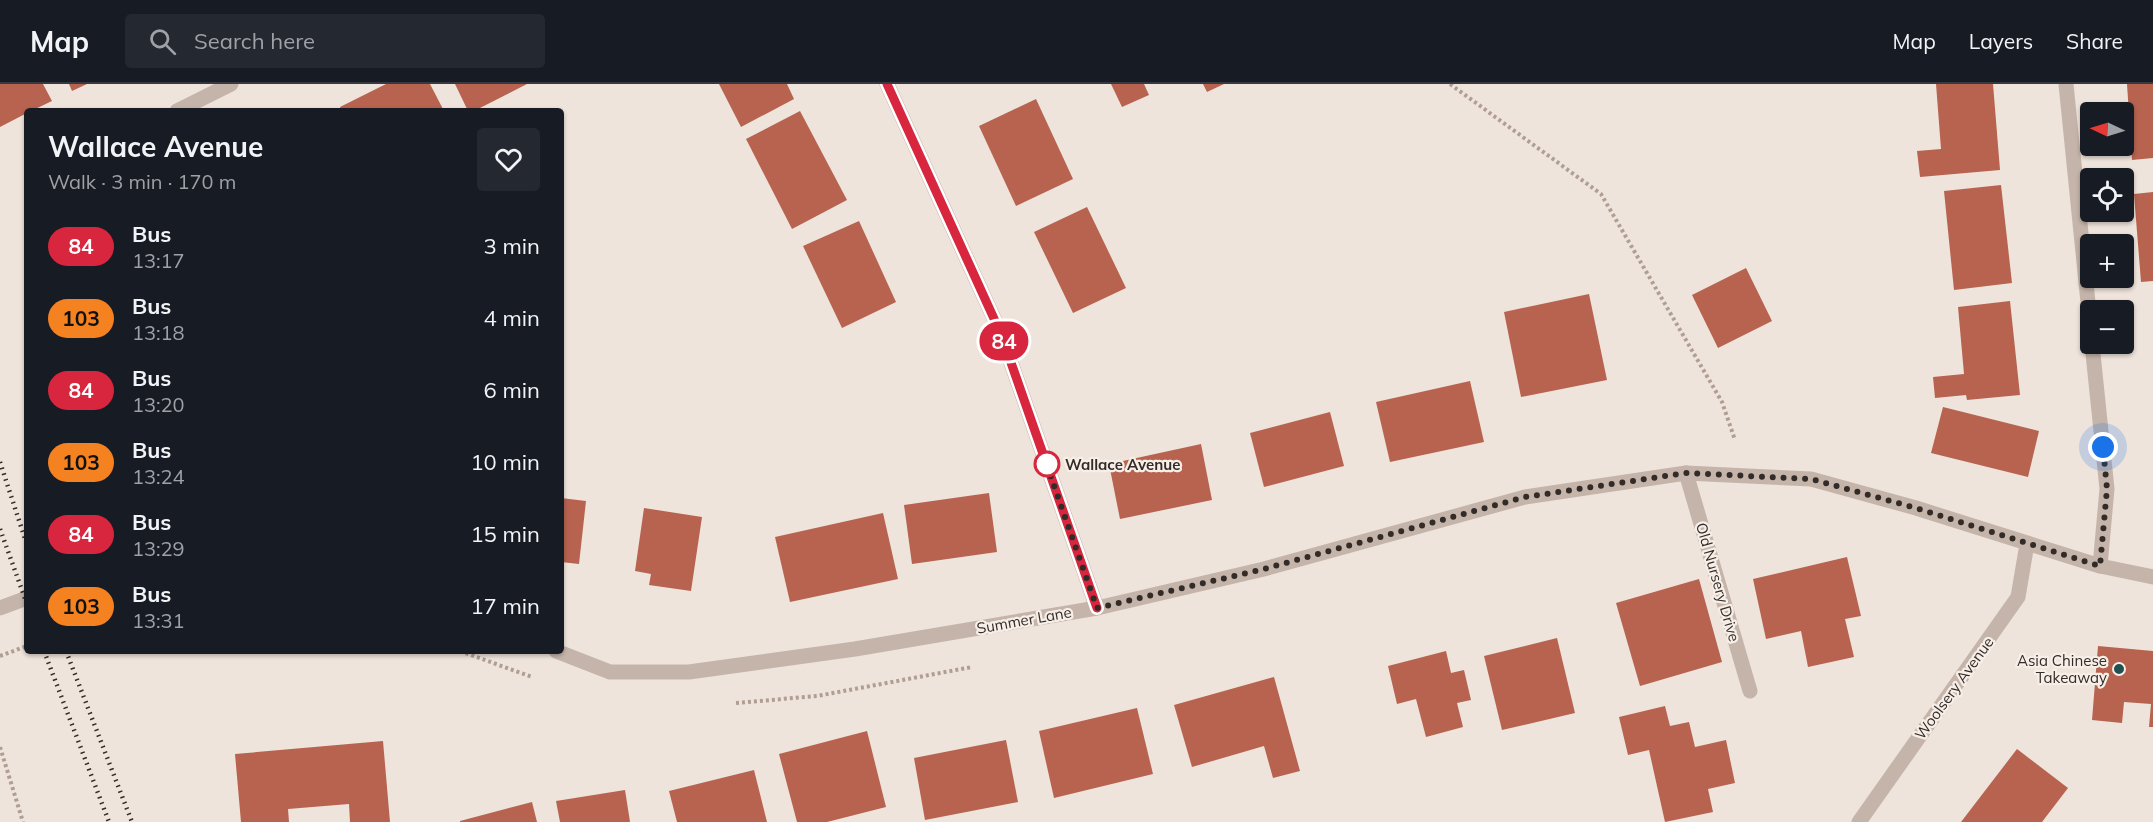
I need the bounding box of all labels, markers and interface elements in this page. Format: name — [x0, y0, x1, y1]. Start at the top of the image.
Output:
search box — [125, 14, 545, 68]
text: Map — [30, 24, 89, 59]
icon: search — [146, 25, 179, 58]
text: Search here — [194, 27, 315, 55]
text: Map — [1893, 28, 1936, 54]
text: Layers — [1969, 28, 2033, 54]
text: Share — [2066, 28, 2123, 54]
north arrow — [2080, 102, 2134, 156]
map controls — [2080, 102, 2134, 354]
button: heart — [477, 128, 540, 191]
text: Wallace Avenue — [48, 129, 263, 164]
button: locate — [2080, 168, 2134, 222]
text: Walk · 3 min · 170 m — [48, 169, 236, 194]
text: Bus — [132, 220, 171, 248]
text: 3 min — [484, 232, 540, 260]
text: 84 — [68, 233, 94, 259]
button: + — [2080, 234, 2134, 288]
text: 13:17 — [132, 248, 185, 273]
text: Bus — [132, 292, 171, 320]
button: − — [2080, 300, 2134, 354]
text: 4 min — [484, 304, 540, 332]
text: 103 — [62, 305, 100, 331]
text: 13:18 — [132, 320, 185, 345]
line badge: 84 — [977, 322, 1031, 360]
text: 84 — [991, 328, 1017, 354]
text: Bus — [132, 364, 171, 392]
text: 6 min — [484, 376, 540, 404]
text: 84 — [68, 377, 94, 403]
text: 13:20 — [132, 392, 185, 417]
your location — [2088, 432, 2118, 462]
text: Bus — [132, 436, 171, 464]
text: 10 min — [470, 448, 540, 476]
text: 103 — [62, 449, 100, 475]
marker: Wallace Avenue — [1034, 451, 1060, 477]
place label: Wallace Avenue — [1065, 455, 1180, 474]
text: 13:24 — [132, 464, 185, 489]
text: Bus — [132, 508, 171, 536]
text: 15 min — [470, 520, 540, 548]
street label: Old Nursery Drive — [1692, 520, 1744, 644]
text: 84 — [68, 521, 94, 547]
text: 13:29 — [132, 536, 185, 561]
text: Bus — [132, 580, 171, 608]
text: 17 min — [470, 592, 540, 620]
text: 103 — [62, 593, 100, 619]
street label: Summer Lane — [975, 602, 1073, 638]
text: 13:31 — [132, 608, 185, 633]
street label: Woolsery Avenue — [1910, 633, 1998, 743]
place label: Asia Chinese Takeaway — [2017, 651, 2107, 687]
marker: Asia Chinese Takeaway — [2112, 662, 2126, 676]

